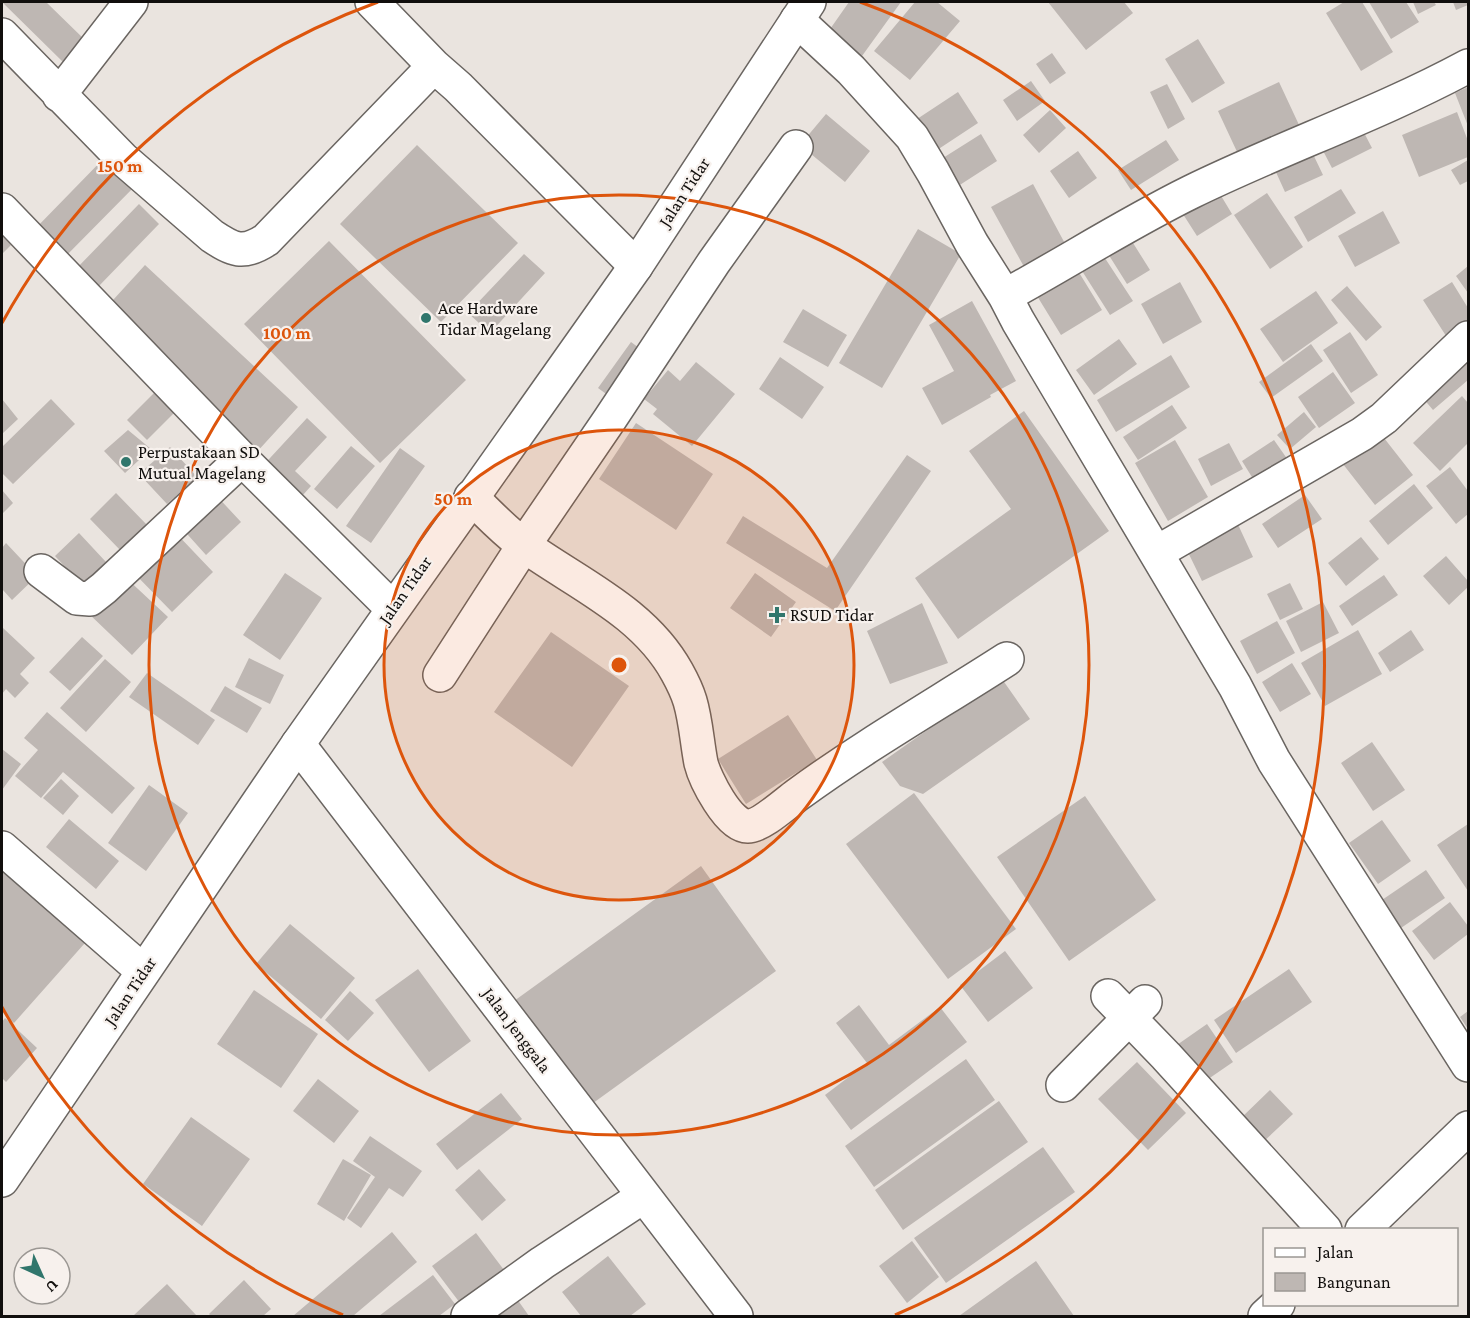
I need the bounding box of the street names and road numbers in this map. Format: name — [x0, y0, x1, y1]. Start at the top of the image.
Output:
street label: Jalan Tidar — [653, 153, 714, 232]
street label: Jalan Tidar — [373, 552, 436, 630]
street label: Jalan Tidar — [99, 952, 161, 1031]
street label: Jalan Jenggala — [477, 982, 555, 1076]

